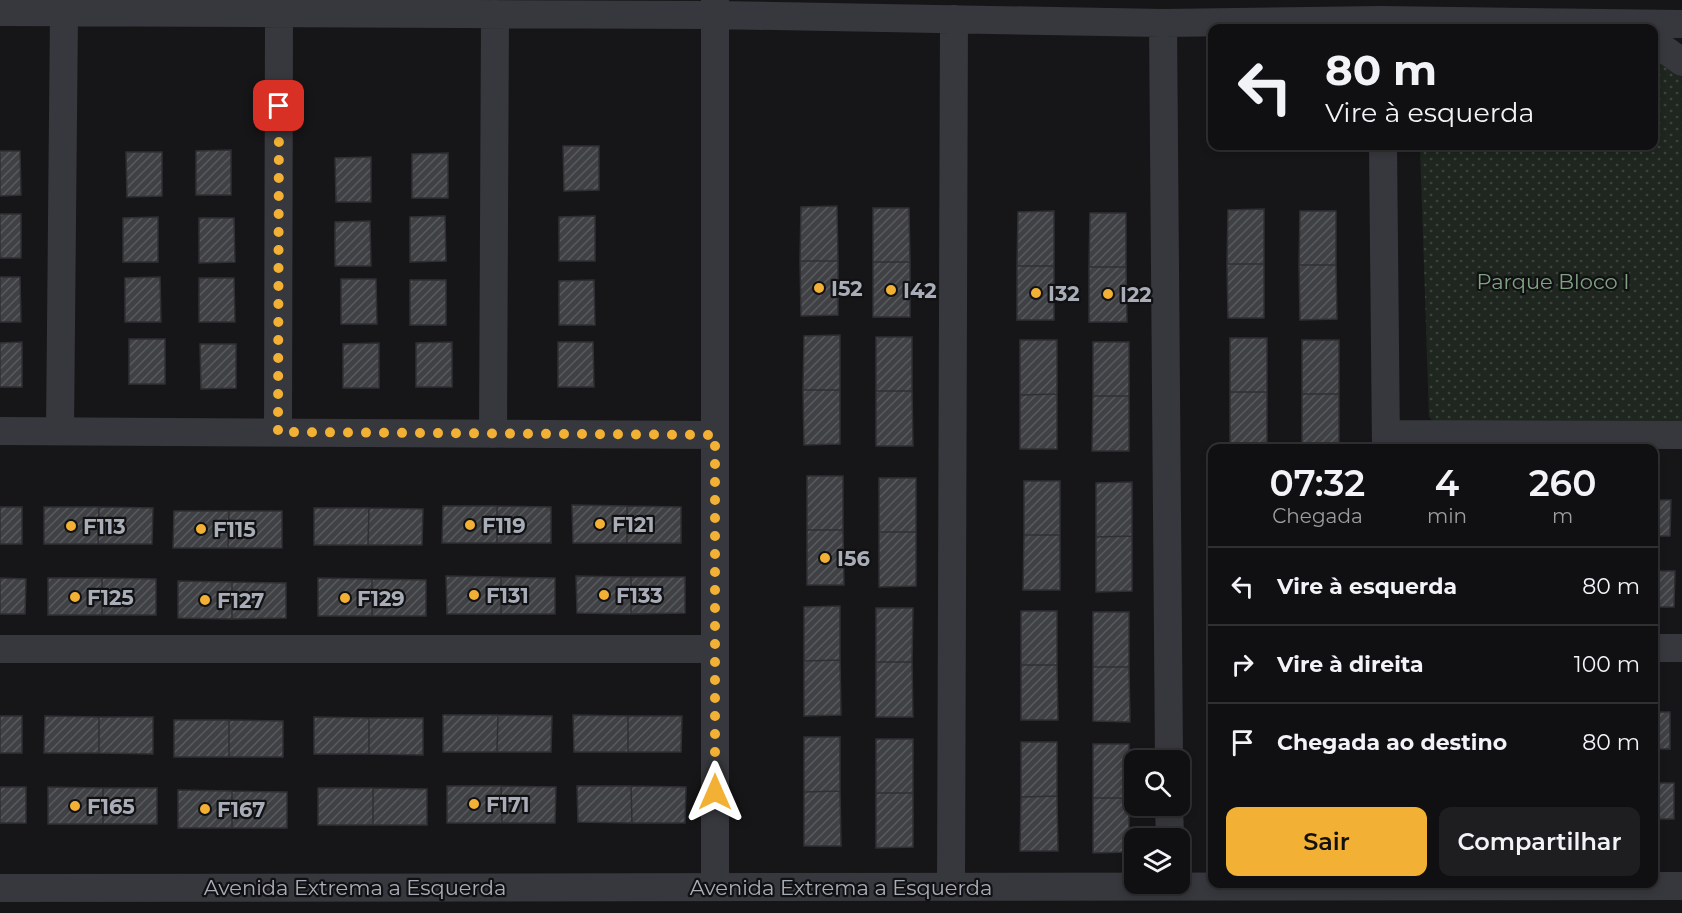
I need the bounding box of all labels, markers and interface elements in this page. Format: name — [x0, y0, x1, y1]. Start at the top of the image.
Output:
text: 80 m — [1325, 44, 1437, 96]
icon: left — [1226, 48, 1304, 126]
pin — [253, 80, 304, 131]
icon: arrive — [262, 89, 295, 122]
text: Vire à esquerda — [1325, 96, 1534, 129]
park label: Parque Bloco I — [1476, 269, 1630, 294]
place label: I52 — [831, 276, 863, 301]
place label: I42 — [903, 278, 937, 303]
marker: I52 — [812, 281, 826, 295]
place label: I32 — [1048, 281, 1080, 306]
place label: I22 — [1120, 282, 1152, 307]
marker: I42 — [884, 283, 898, 297]
marker: I32 — [1029, 286, 1043, 300]
marker: I22 — [1101, 287, 1115, 301]
text: 07:32 — [1270, 461, 1365, 505]
text: 4 — [1435, 461, 1459, 505]
text: 260 — [1529, 461, 1596, 505]
text: Chegada — [1272, 504, 1363, 528]
text: min — [1427, 504, 1467, 528]
text: m — [1552, 504, 1573, 528]
place label: F121 — [612, 512, 655, 537]
place label: F119 — [482, 513, 526, 538]
place label: F113 — [83, 514, 126, 539]
place label: F115 — [213, 517, 256, 542]
marker: F121 — [593, 517, 607, 531]
marker: F119 — [463, 518, 477, 532]
marker: F113 — [64, 519, 78, 533]
marker: F115 — [194, 522, 208, 536]
place label: I56 — [837, 546, 870, 571]
marker: I56 — [818, 551, 832, 565]
icon: left — [1226, 570, 1259, 603]
text: Vire à esquerda — [1277, 573, 1457, 600]
text: 80 m — [1582, 573, 1640, 600]
place label: F131 — [486, 583, 529, 608]
place label: F133 — [616, 583, 663, 608]
place label: F125 — [87, 585, 134, 610]
place label: F129 — [357, 586, 405, 611]
place label: F127 — [217, 588, 264, 613]
marker: F131 — [467, 588, 481, 602]
marker: F133 — [597, 588, 611, 602]
marker: F125 — [68, 590, 82, 604]
marker: F129 — [338, 591, 352, 605]
marker: F127 — [198, 593, 212, 607]
icon: right — [1226, 648, 1259, 681]
text: Vire à direita — [1277, 651, 1424, 678]
text: 100 m — [1574, 651, 1640, 678]
icon: arrive — [1226, 726, 1259, 759]
text: Chegada ao destino — [1277, 729, 1507, 756]
text: 80 m — [1582, 729, 1640, 756]
map controls — [1124, 750, 1190, 894]
button: search — [1124, 750, 1190, 816]
position arrow — [683, 760, 747, 824]
place label: F171 — [486, 792, 529, 817]
place label: F165 — [87, 794, 135, 819]
place label: F167 — [217, 797, 265, 822]
marker: F171 — [467, 797, 481, 811]
marker: F165 — [68, 799, 82, 813]
marker: F167 — [198, 802, 212, 816]
button: Sair — [1226, 807, 1427, 876]
button: Compartilhar — [1439, 807, 1640, 876]
button: layers — [1124, 828, 1190, 894]
street label: Avenida Extrema a Esquerda — [204, 875, 506, 900]
street label: Avenida Extrema a Esquerda — [690, 875, 992, 900]

